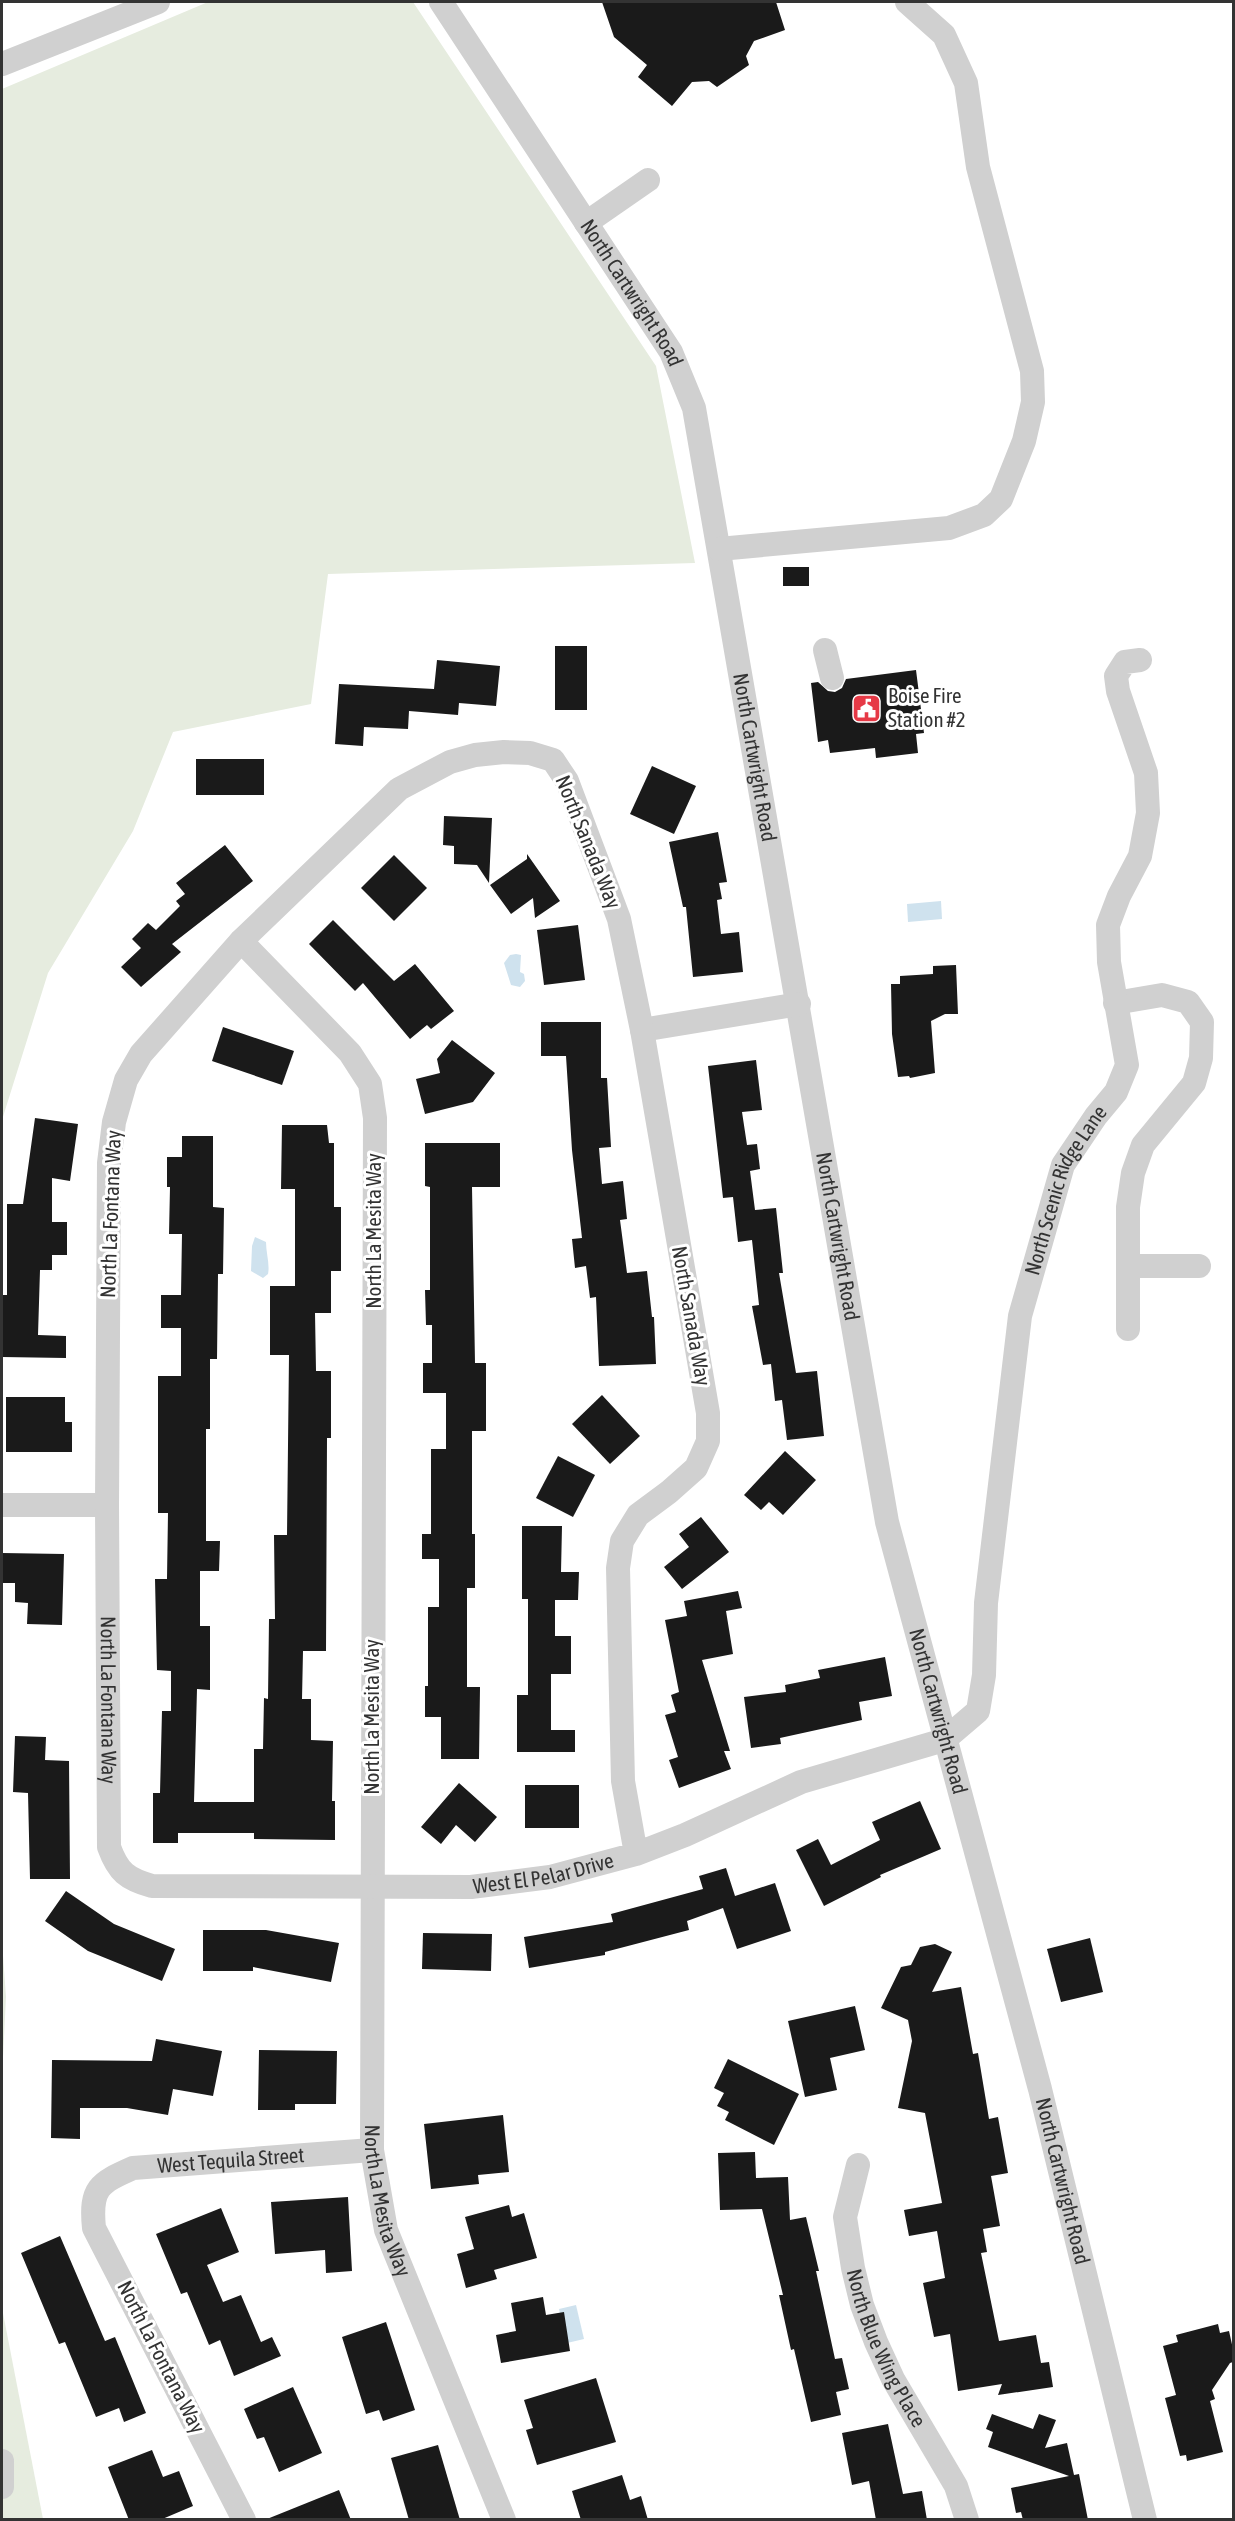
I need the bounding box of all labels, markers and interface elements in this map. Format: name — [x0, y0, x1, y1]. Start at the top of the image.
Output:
street label: North Cartwright Road — [576, 214, 689, 370]
street label: North Cartwright Road — [729, 671, 782, 843]
place label: Boise Fire Station #2 — [888, 683, 966, 731]
public building icon: Boise Fire Station #2 — [851, 692, 883, 724]
street label: North Sanada Way — [551, 772, 627, 912]
street label: North Scenic Ridge Lane — [1019, 1100, 1111, 1278]
street label: North La Fontana Way — [95, 1129, 125, 1298]
street label: North Cartwright Road — [812, 1150, 865, 1322]
street label: North La Mesita Way — [361, 1153, 385, 1309]
street label: North Sanada Way — [668, 1244, 716, 1388]
street label: North La Fontana Way — [97, 1616, 122, 1784]
street label: North Cartwright Road — [905, 1626, 973, 1796]
street label: North La Mesita Way — [359, 1639, 383, 1795]
street label: West El Pelar Drive — [472, 1848, 616, 1898]
street label: North Cartwright Road — [1032, 2095, 1095, 2267]
street label: North La Mesita Way — [361, 2124, 417, 2280]
street label: West Tequila Street — [157, 2142, 305, 2177]
street label: North Blue Wing Place — [843, 2266, 931, 2431]
street label: North La Fontana Way — [113, 2276, 211, 2437]

